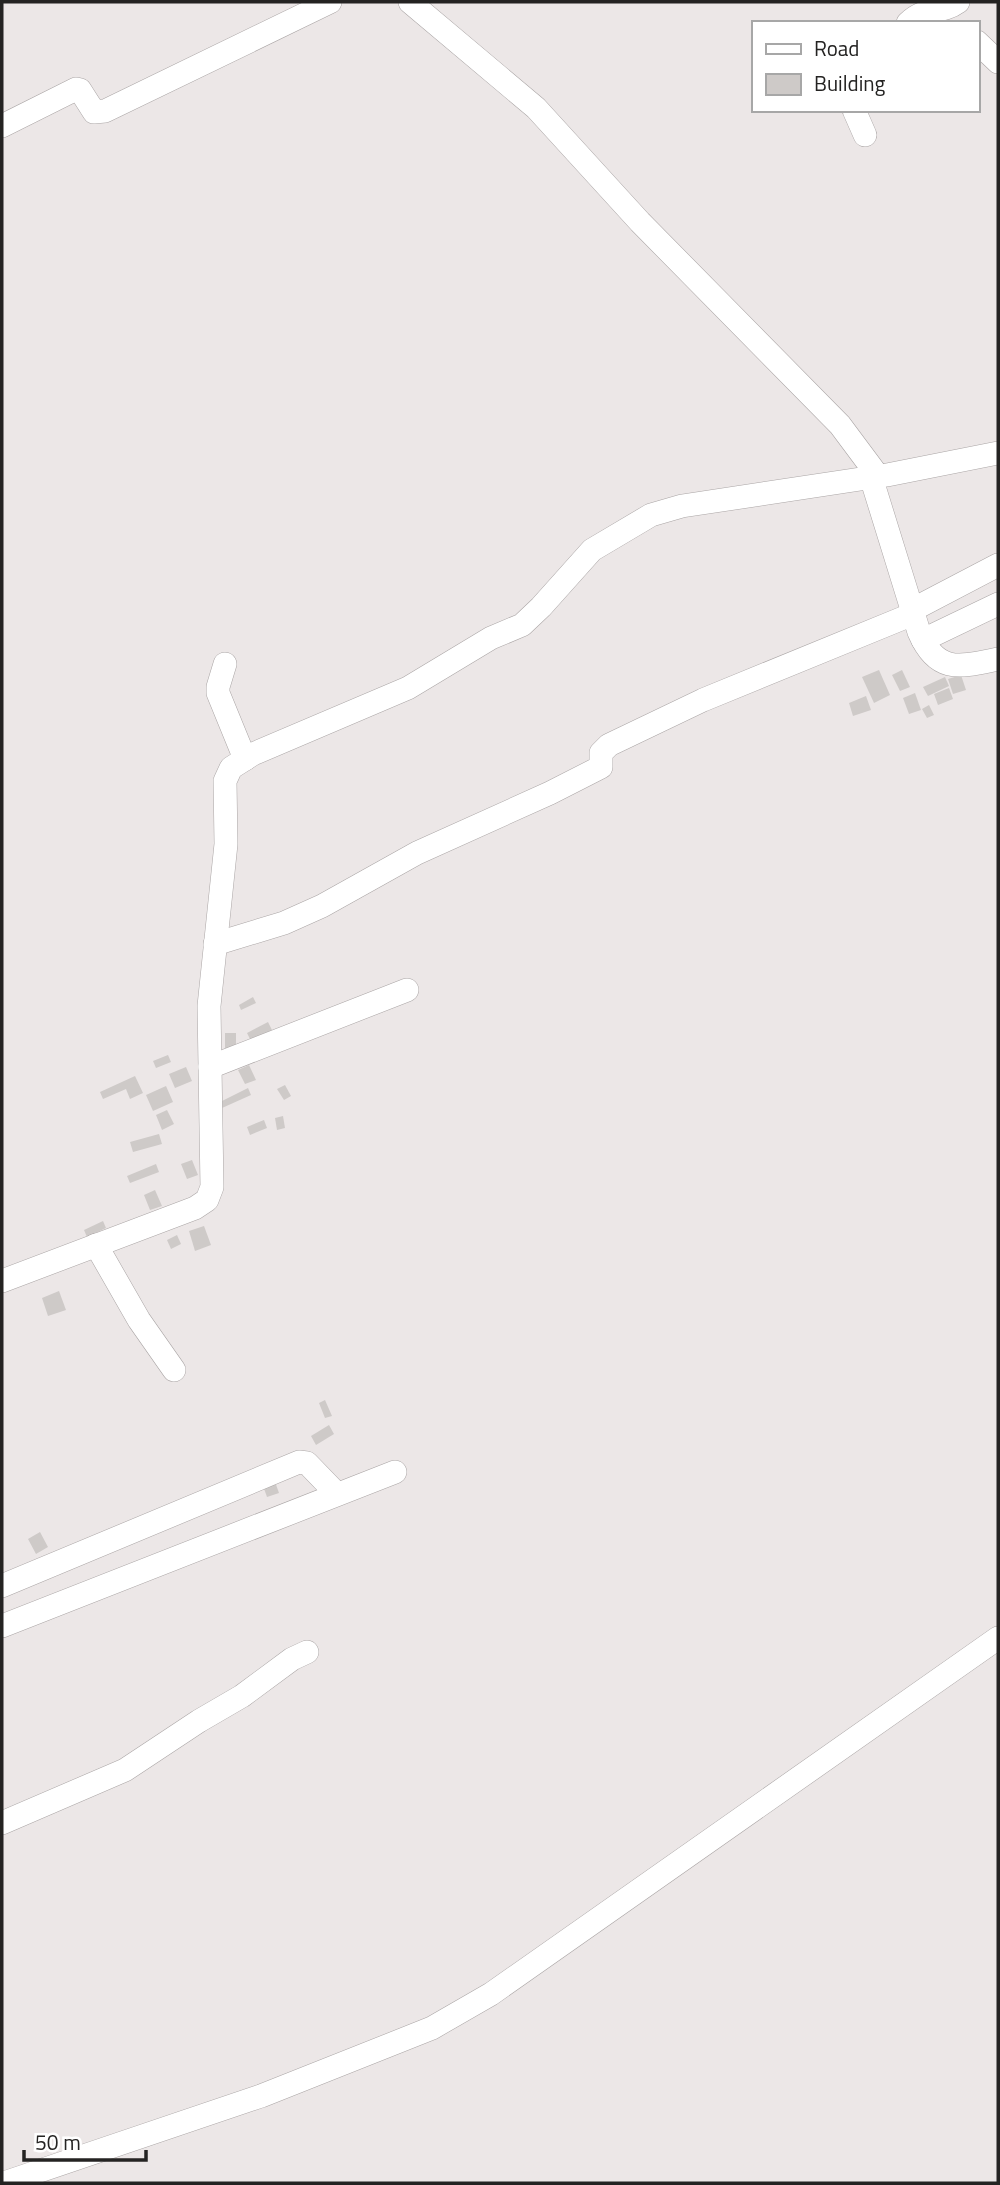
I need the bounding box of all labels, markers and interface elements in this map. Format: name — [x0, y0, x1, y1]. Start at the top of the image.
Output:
legend — [752, 21, 979, 112]
text: Road — [814, 32, 859, 64]
text: Building — [814, 67, 886, 99]
scale bar — [24, 2118, 147, 2162]
text: 50 m — [35, 2126, 81, 2158]

